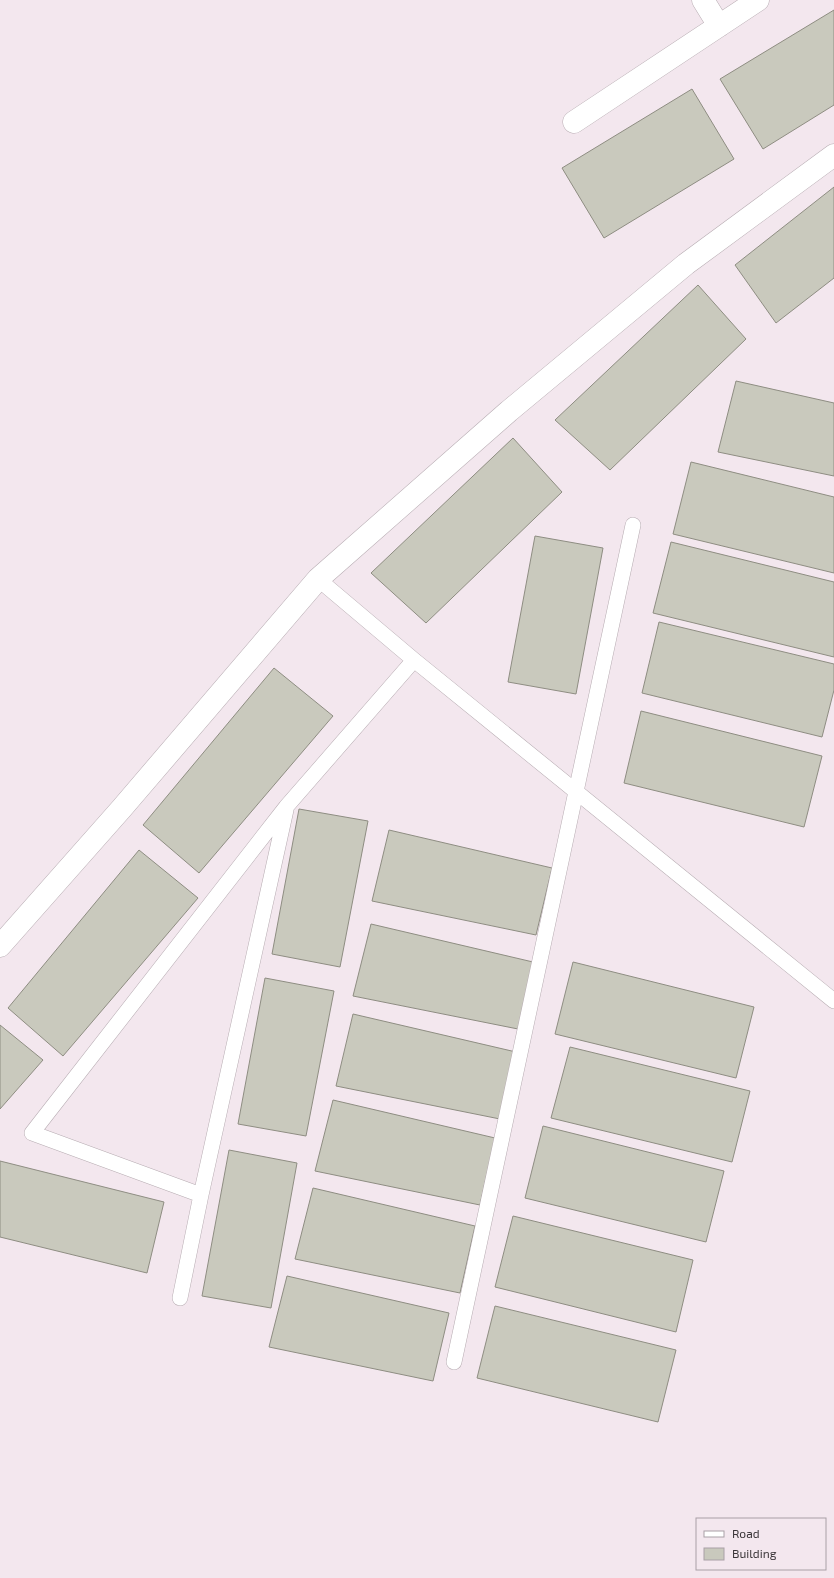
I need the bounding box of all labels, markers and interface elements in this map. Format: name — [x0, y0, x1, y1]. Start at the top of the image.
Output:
legend — [696, 1518, 826, 1570]
text: Road — [732, 1526, 760, 1540]
text: Building — [732, 1546, 777, 1560]

